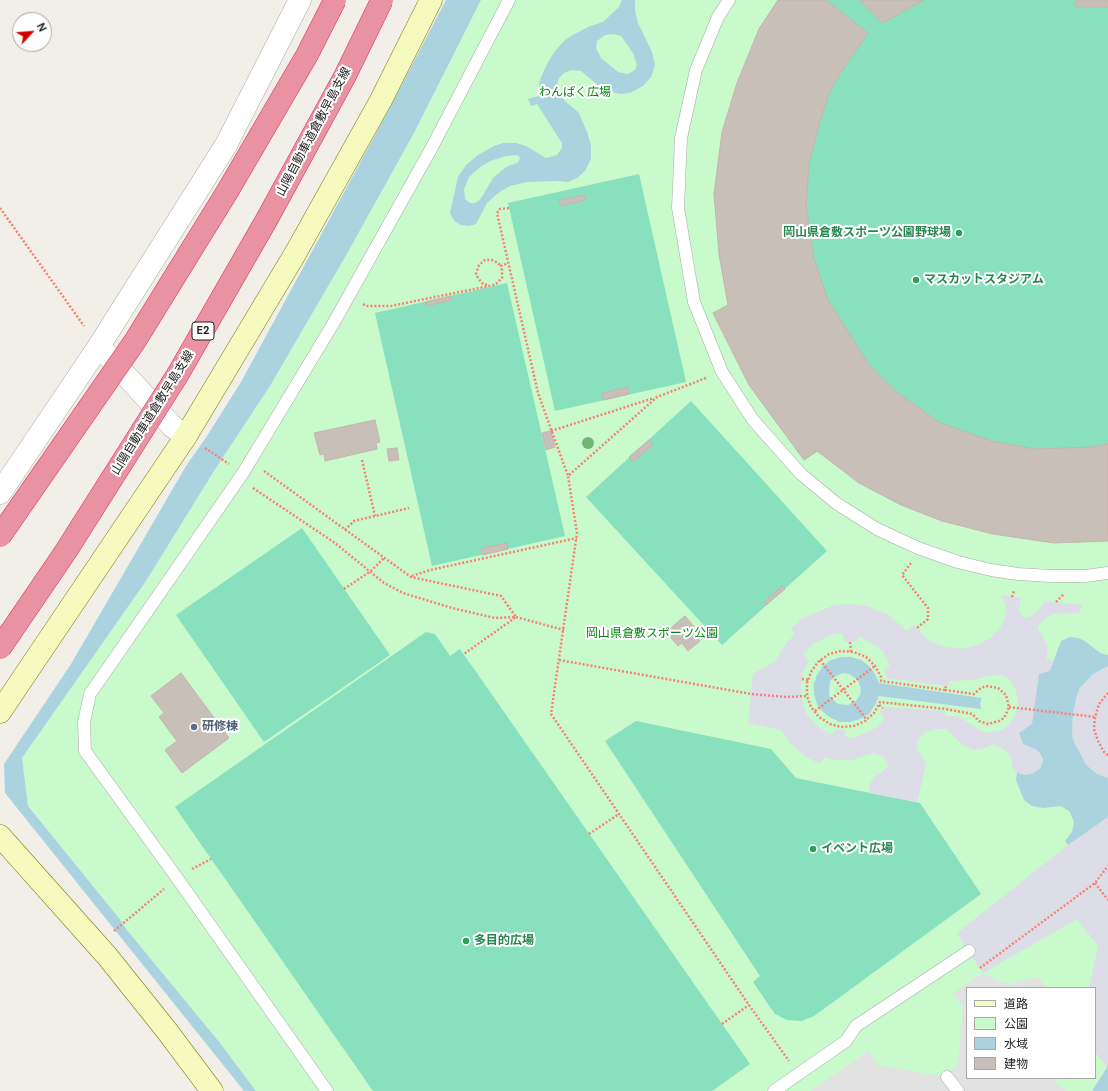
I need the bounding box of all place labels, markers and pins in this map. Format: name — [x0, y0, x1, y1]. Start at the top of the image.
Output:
place label: 岡山県倉敷スポーツ公園野球場 — [783, 226, 951, 240]
marker: 岡山県倉敷スポーツ公園野球場 — [954, 228, 964, 238]
place label: マスカットスタジアム — [924, 273, 1044, 287]
marker: マスカットスタジアム — [911, 275, 921, 285]
place label: 研修棟 — [202, 720, 238, 734]
marker: 研修棟 — [189, 722, 199, 732]
place label: イベント広場 — [821, 842, 893, 856]
marker: イベント広場 — [808, 844, 818, 854]
place label: 多目的広場 — [474, 934, 534, 948]
marker: 多目的広場 — [461, 936, 471, 946]

